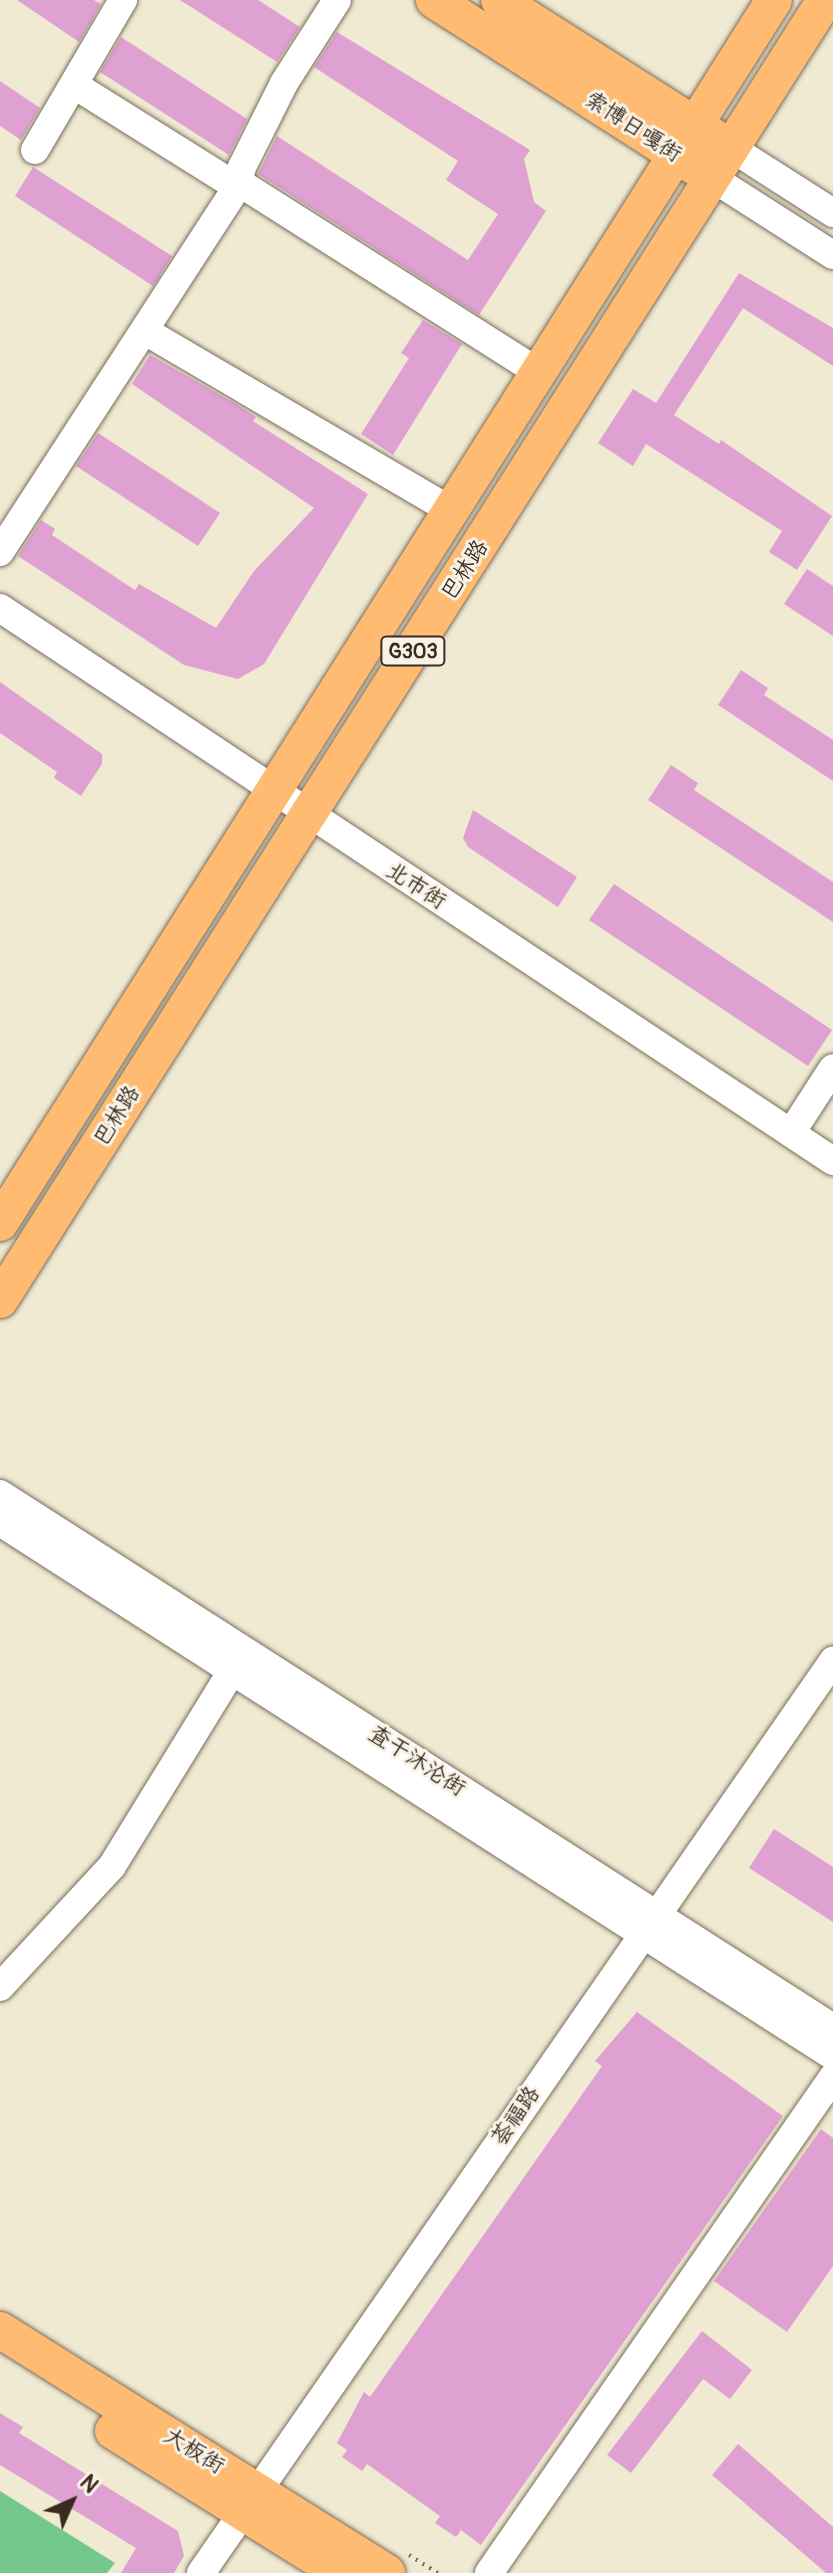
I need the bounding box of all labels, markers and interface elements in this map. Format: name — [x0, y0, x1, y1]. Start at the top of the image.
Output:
street label: 索博日嘎街 — [580, 86, 686, 168]
street label: 巴林路 — [436, 535, 494, 605]
road number: G303 — [379, 635, 447, 667]
street label: 北市街 — [381, 857, 451, 915]
street label: 巴林路 — [88, 1081, 146, 1151]
street label: 查干沐沦街 — [364, 1720, 470, 1802]
street label: 荟福路 — [486, 2081, 546, 2151]
street label: 大板街 — [159, 2422, 229, 2480]
north arrow — [32, 2461, 112, 2541]
text: N — [74, 2469, 104, 2499]

